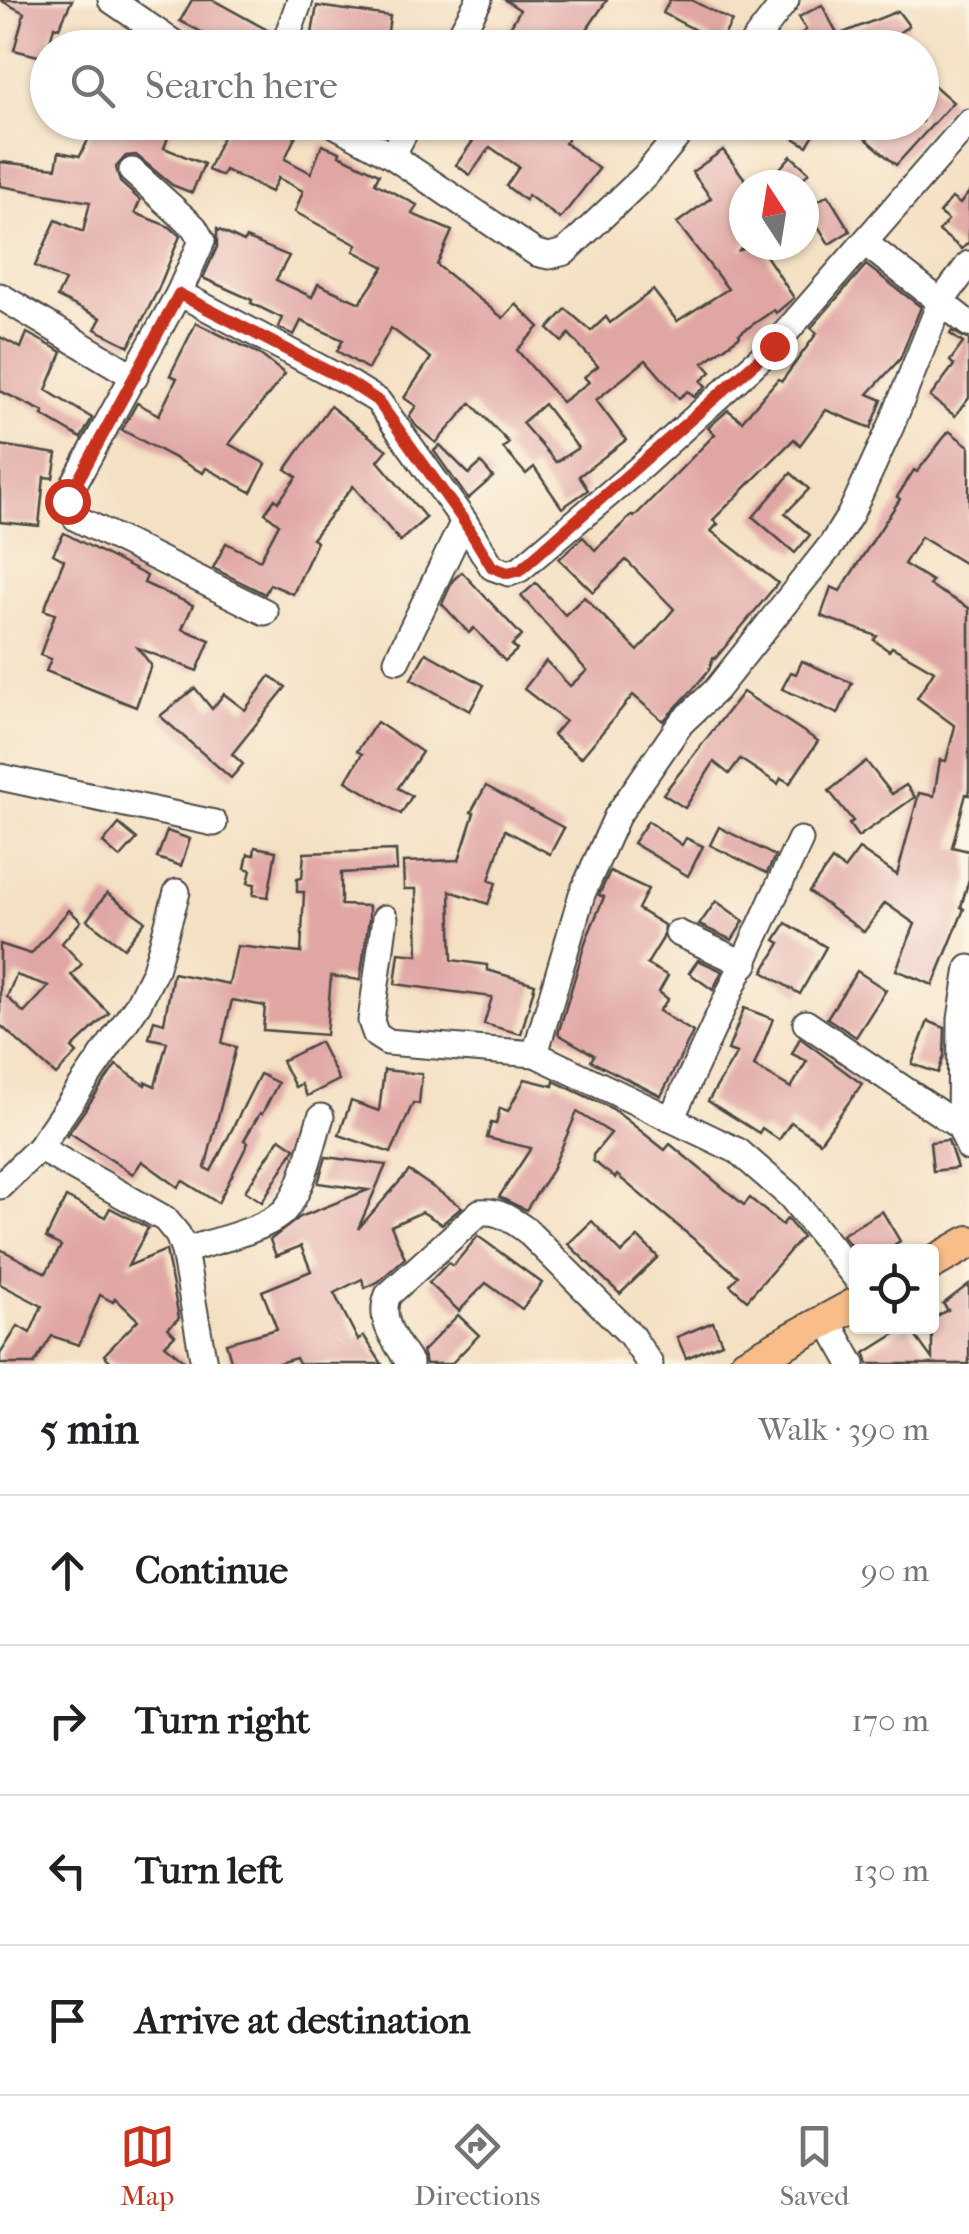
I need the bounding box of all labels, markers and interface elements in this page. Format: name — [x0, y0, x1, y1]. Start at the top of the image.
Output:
search box — [30, 30, 939, 140]
icon: search — [65, 58, 120, 113]
text: Search here — [145, 63, 338, 108]
north arrow — [729, 170, 819, 260]
route end — [752, 324, 798, 370]
route start — [45, 479, 91, 525]
map controls — [849, 1244, 939, 1334]
button: locate — [849, 1244, 939, 1334]
text: 5 min — [40, 1405, 139, 1454]
text: Walk · 390 m — [758, 1411, 929, 1448]
icon: ahead — [40, 1543, 95, 1598]
text: Continue — [135, 1548, 288, 1593]
text: 90 m — [861, 1552, 929, 1589]
icon: right — [40, 1693, 95, 1748]
text: Turn right — [135, 1698, 310, 1743]
text: 170 m — [851, 1702, 929, 1739]
icon: left — [40, 1843, 95, 1898]
text: Turn left — [135, 1848, 283, 1893]
text: 130 m — [853, 1852, 929, 1889]
icon: arrive — [40, 1993, 95, 2048]
text: Arrive at destination — [135, 1998, 471, 2043]
tab: Map — [120, 2119, 175, 2212]
tab: Directions — [414, 2119, 540, 2212]
tab: Saved — [780, 2119, 849, 2212]

